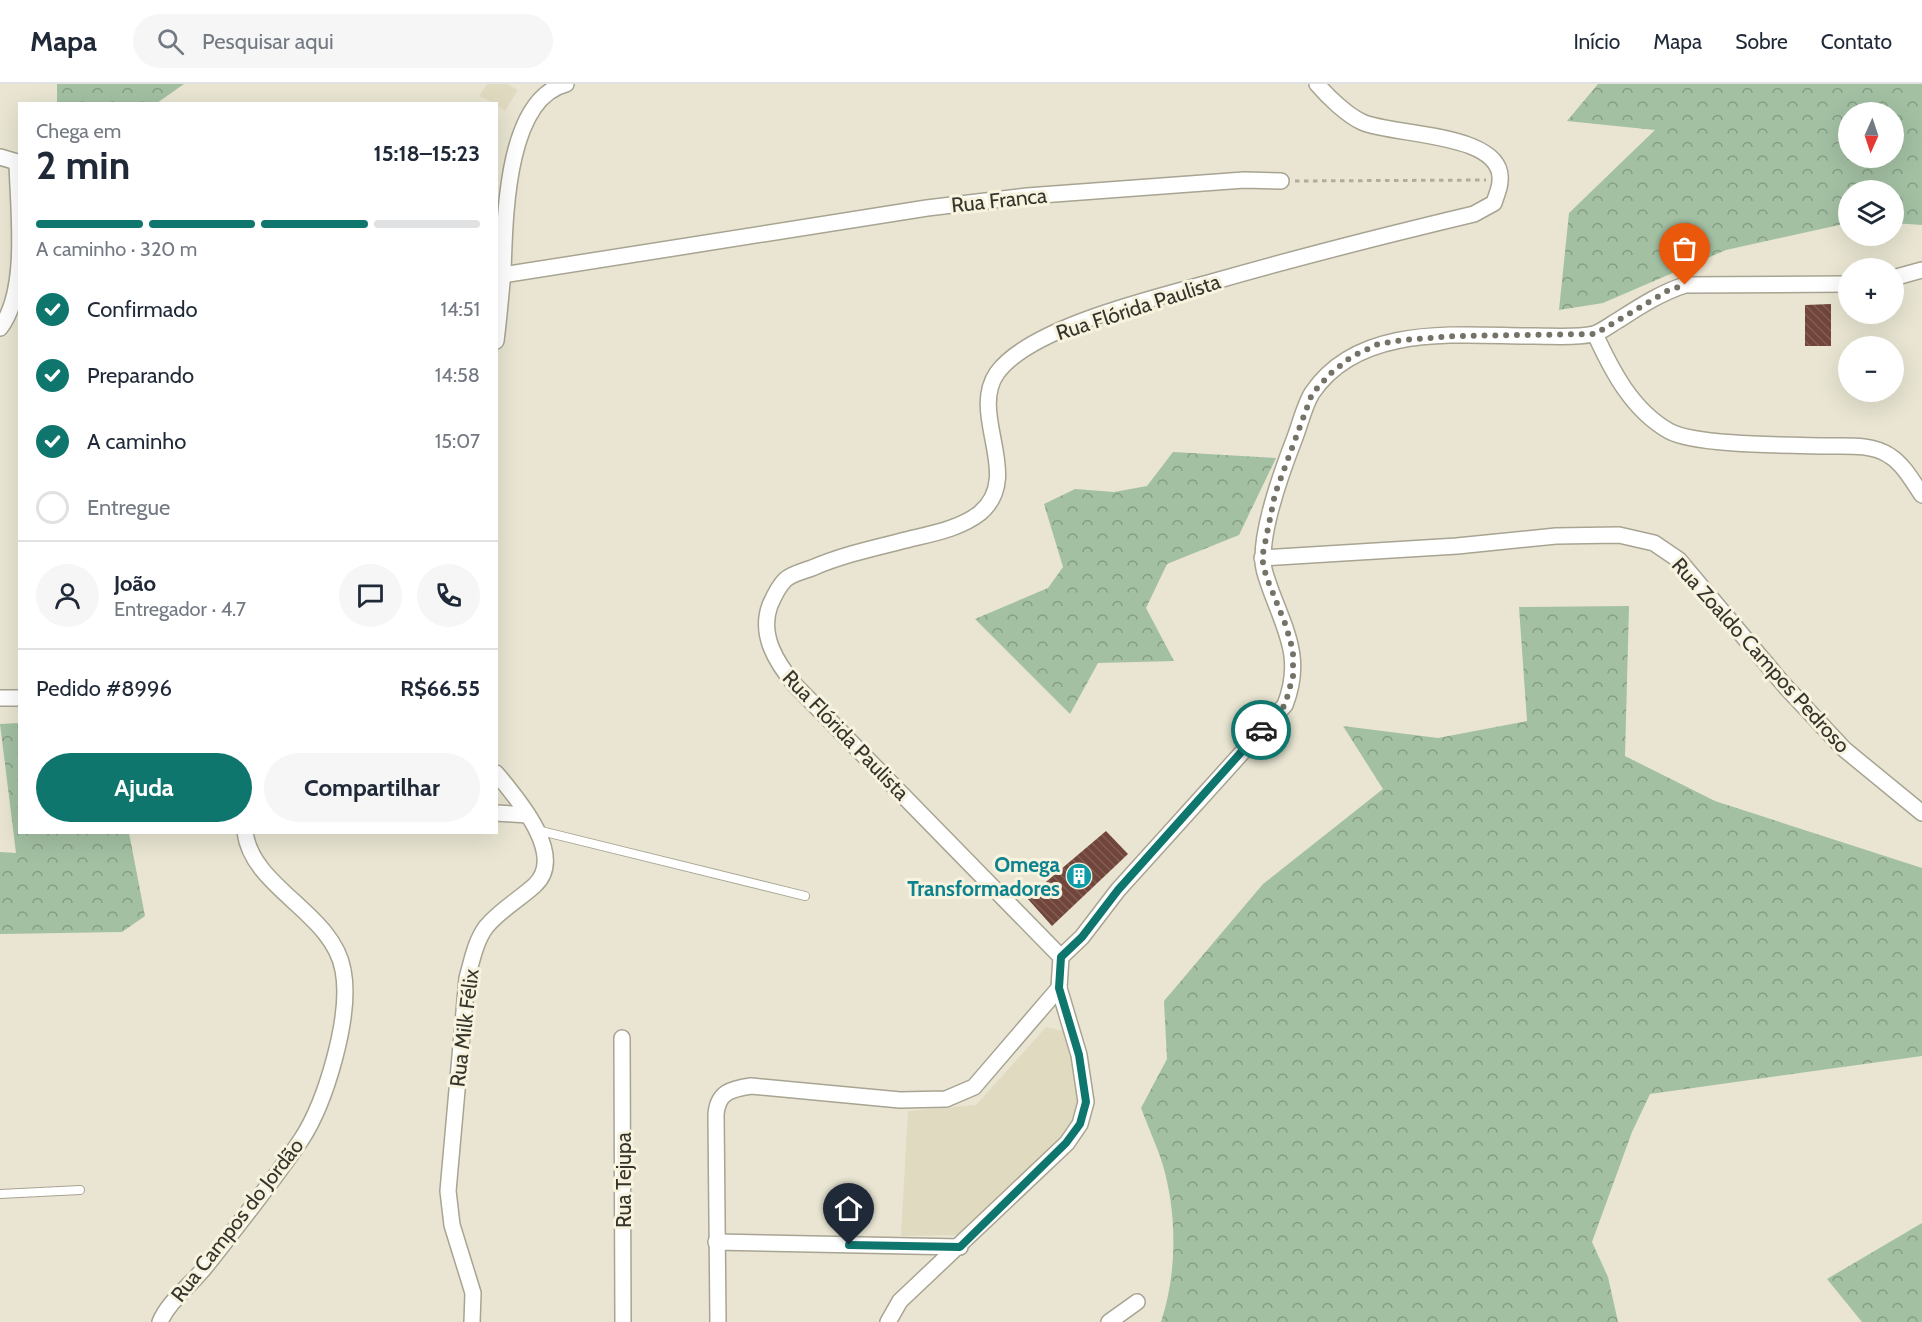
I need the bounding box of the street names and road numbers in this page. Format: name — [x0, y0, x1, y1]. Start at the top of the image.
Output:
street label: Rua Franca — [950, 183, 1048, 217]
street label: Rua Flórida Paulista — [1053, 269, 1223, 345]
street label: Rua Zoaldo Campos Pedroso — [1667, 552, 1855, 758]
street label: Rua Flórida Paulista — [778, 665, 914, 805]
street label: Rua Milk Félix — [444, 967, 484, 1088]
street label: Rua Tejupa — [611, 1132, 637, 1228]
street label: Rua Campos do Jordão — [165, 1133, 309, 1307]

